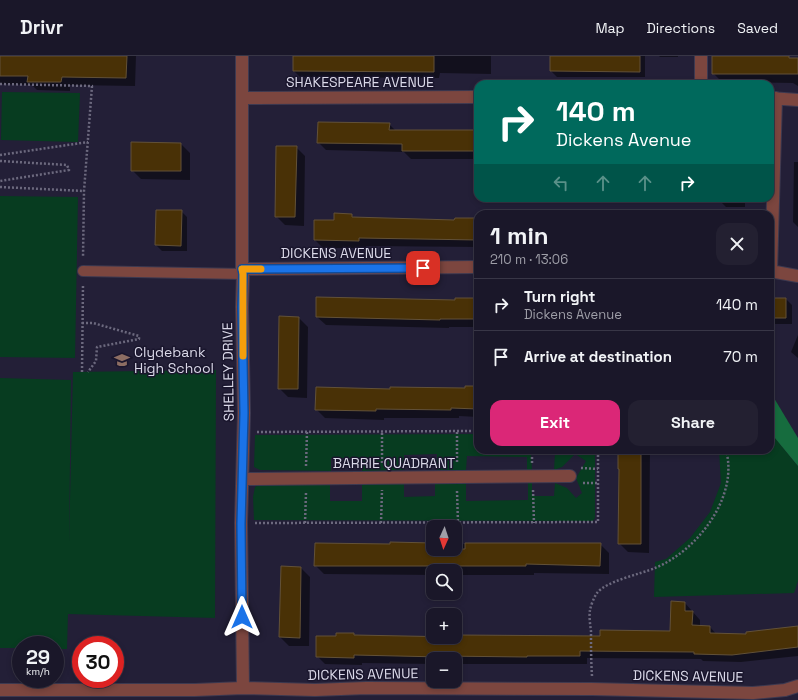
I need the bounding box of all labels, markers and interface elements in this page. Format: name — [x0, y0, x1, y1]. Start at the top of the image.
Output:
text: Drivr — [20, 15, 63, 40]
text: Map — [595, 19, 625, 37]
text: Directions — [647, 19, 715, 37]
text: Saved — [737, 19, 778, 37]
street label: SHAKESPEARE AVENUE — [286, 73, 434, 91]
text: 140 m — [556, 93, 636, 129]
icon: right — [490, 96, 542, 148]
text: Dickens Avenue — [556, 128, 691, 151]
icon: left — [550, 172, 572, 194]
icon: ahead — [592, 172, 614, 194]
icon: ahead — [634, 172, 656, 194]
icon: right — [676, 172, 698, 194]
text: 1 min — [490, 220, 549, 251]
button: close — [716, 223, 758, 265]
street label: DICKENS AVENUE — [281, 244, 391, 262]
pin — [406, 251, 440, 285]
text: 210 m · 13:06 — [490, 251, 568, 268]
icon: arrive — [412, 257, 434, 279]
text: Turn right — [524, 287, 595, 306]
icon: right — [490, 294, 512, 316]
text: 140 m — [716, 295, 758, 314]
text: Dickens Avenue — [524, 306, 622, 323]
street label: SHELLEY DRIVE — [218, 322, 238, 422]
place label: Clydebank High School — [134, 343, 214, 377]
icon: arrive — [490, 346, 512, 368]
text: Arrive at destination — [524, 347, 672, 366]
text: 70 m — [723, 347, 758, 366]
school or university icon: Clydebank High School — [113, 351, 131, 369]
button: Exit — [490, 400, 620, 446]
button: Share — [628, 400, 758, 446]
street label: BARRIE QUADRANT — [333, 454, 455, 472]
north arrow — [426, 520, 462, 556]
map controls — [426, 520, 462, 688]
button: search — [426, 564, 462, 600]
position arrow — [221, 596, 263, 638]
button: + — [426, 608, 462, 644]
speed limit sign: 30 — [72, 636, 124, 688]
text: 29 — [26, 644, 50, 670]
button: − — [426, 652, 462, 688]
street label: DICKENS AVENUE — [308, 664, 419, 684]
text: km/h — [26, 665, 50, 678]
street label: DICKENS AVENUE — [633, 666, 744, 686]

